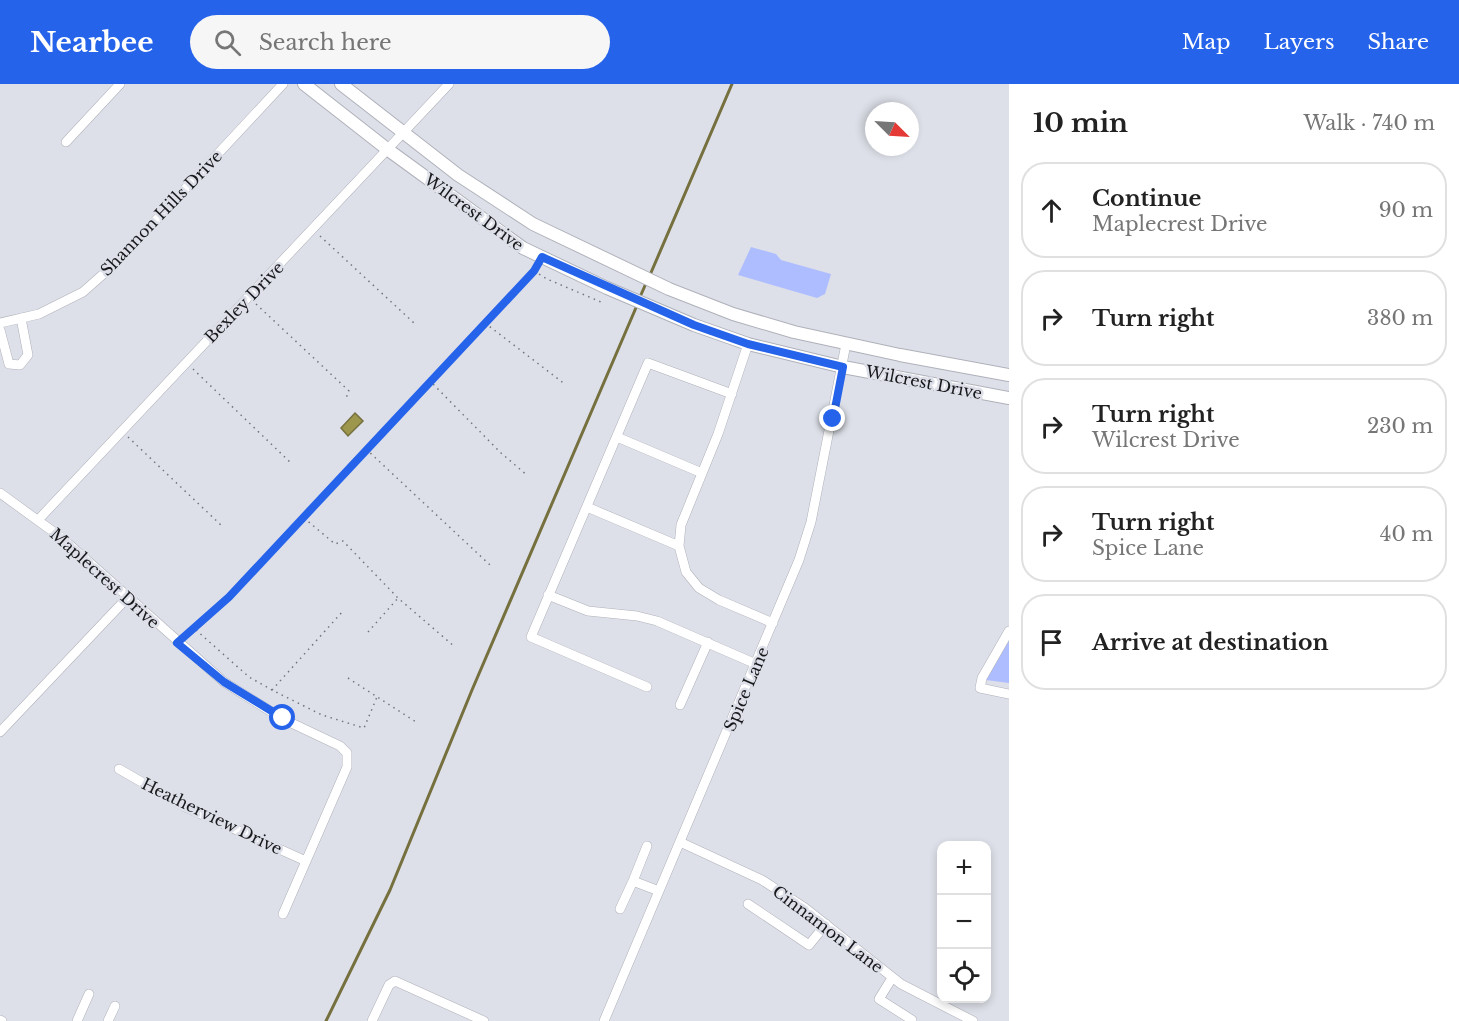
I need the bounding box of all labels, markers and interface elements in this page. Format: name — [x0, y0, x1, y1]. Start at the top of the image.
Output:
search box — [190, 15, 610, 69]
text: Nearbee — [30, 25, 154, 60]
icon: search — [211, 26, 244, 59]
text: Search here — [259, 29, 392, 56]
text: Map — [1182, 29, 1231, 55]
text: Layers — [1264, 29, 1335, 55]
text: Share — [1368, 29, 1429, 55]
north arrow — [865, 102, 919, 156]
text: 10 min — [1033, 107, 1128, 139]
text: Walk · 740 m — [1304, 111, 1435, 135]
street label: Shannon Hills Drive — [96, 146, 226, 280]
street label: Wilcrest Drive — [420, 169, 528, 255]
text: Continue — [1092, 185, 1201, 212]
icon: ahead — [1035, 194, 1068, 227]
text: 90 m — [1379, 198, 1433, 222]
text: Maplecrest Drive — [1092, 212, 1267, 236]
street label: Bexley Drive — [200, 257, 288, 347]
icon: right — [1035, 302, 1068, 335]
text: Turn right — [1092, 305, 1214, 332]
text: 380 m — [1367, 306, 1433, 330]
street label: Wilcrest Drive — [863, 361, 984, 403]
text: Turn right — [1092, 401, 1214, 428]
route end — [819, 405, 845, 431]
icon: right — [1035, 410, 1068, 443]
text: 230 m — [1367, 414, 1433, 438]
text: Wilcrest Drive — [1092, 428, 1240, 452]
text: Turn right — [1092, 509, 1214, 536]
icon: right — [1035, 518, 1068, 551]
text: 40 m — [1380, 522, 1433, 546]
street label: Maplecrest Drive — [46, 524, 164, 632]
text: Spice Lane — [1092, 536, 1204, 560]
icon: arrive — [1035, 626, 1068, 659]
text: Arrive at destination — [1092, 629, 1329, 656]
street label: Spice Lane — [719, 644, 773, 734]
route start — [269, 704, 295, 730]
street label: Heatherview Drive — [138, 773, 286, 859]
map controls — [937, 841, 991, 1003]
button: + — [937, 841, 991, 895]
street label: Cinnamon Lane — [769, 881, 887, 977]
button: − — [937, 895, 991, 949]
button: locate — [937, 949, 991, 1003]

